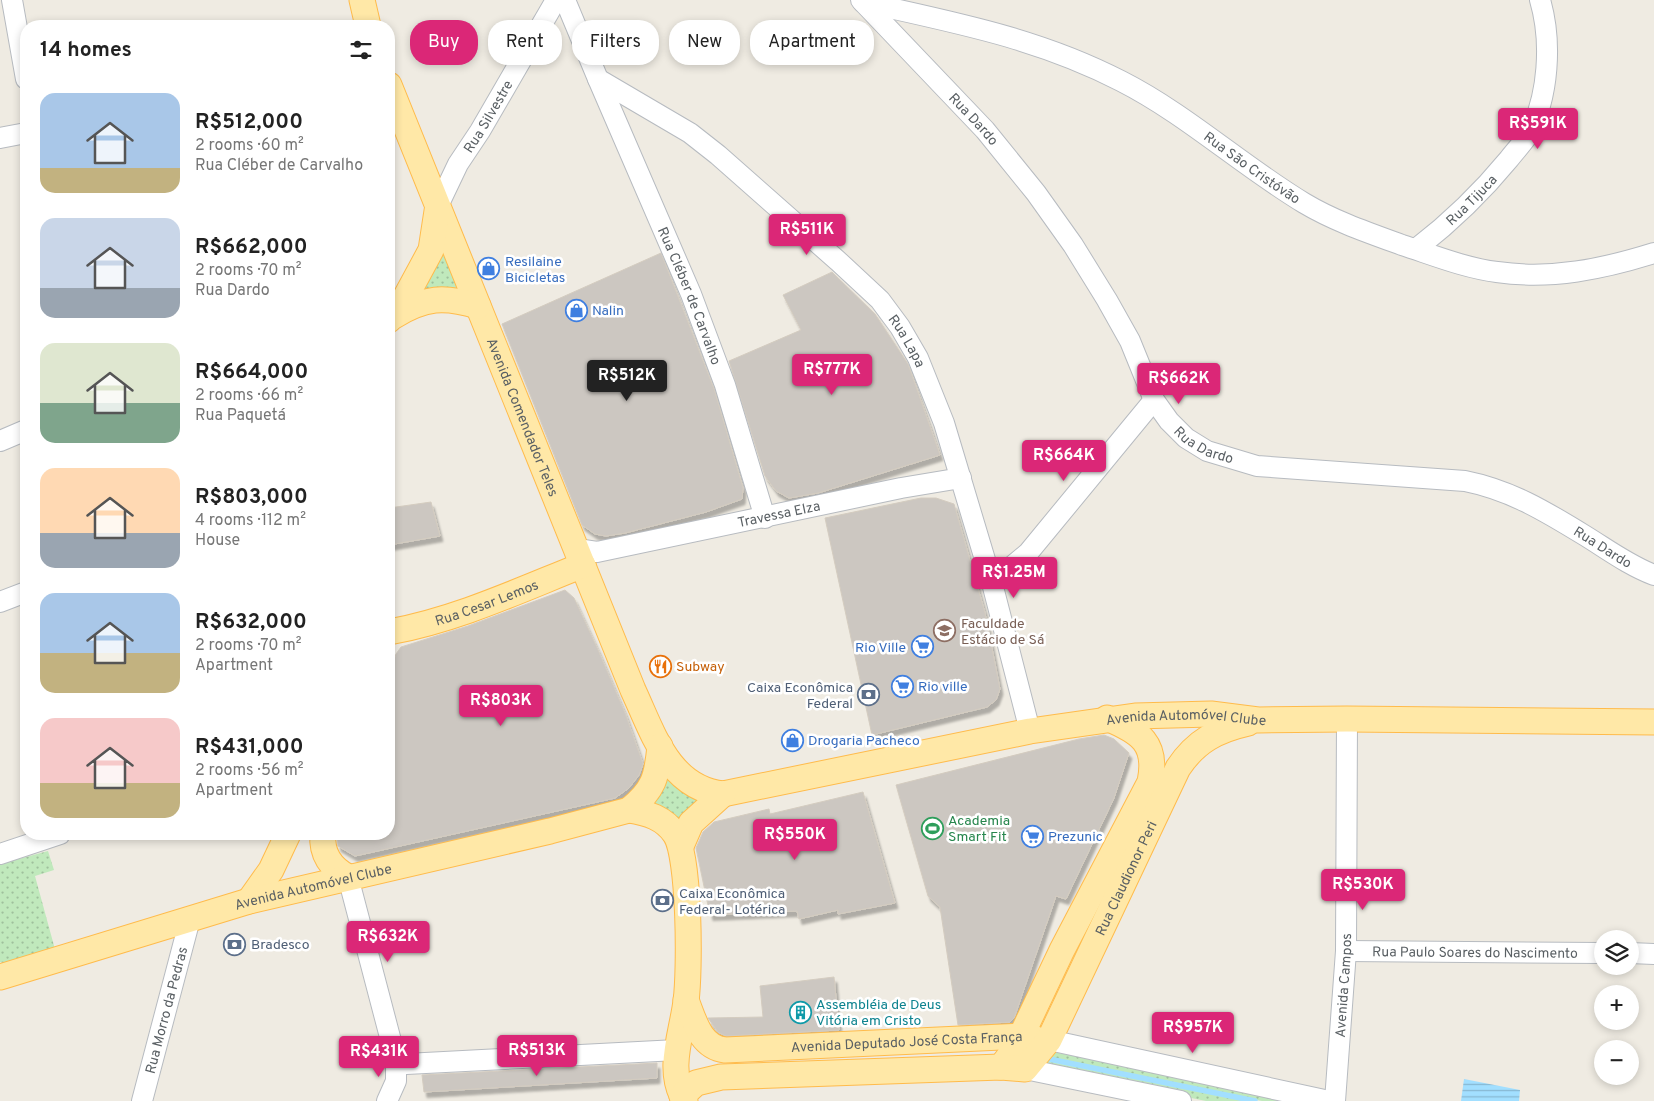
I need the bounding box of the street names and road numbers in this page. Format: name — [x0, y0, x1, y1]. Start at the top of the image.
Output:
street label: Rua Silvestre — [461, 78, 517, 157]
street label: Rua Dardo — [944, 90, 1001, 150]
street label: Rua São Cristóvão — [1200, 129, 1303, 209]
street label: Rua Tijuca — [1443, 172, 1501, 230]
street label: Rua Cléber de Carvalho — [653, 225, 724, 368]
street label: Rua Lapa — [884, 312, 928, 370]
street label: Avenida Comendador Teles — [482, 336, 561, 499]
street label: Rua Dardo — [1169, 424, 1235, 468]
street label: Travessa Elza — [736, 498, 822, 532]
street label: Rua Dardo — [1570, 524, 1634, 573]
street label: Rua Cesar Lemos — [433, 577, 541, 631]
street label: Avenida Automóvel Clube — [1105, 707, 1266, 730]
street label: Rua Claudionor Peri — [1093, 819, 1162, 939]
street label: Avenida Automóvel Clube — [233, 861, 394, 915]
street label: Avenida Campos — [1333, 933, 1356, 1038]
street label: Rua Paulo Soares do Nascimento — [1372, 944, 1578, 963]
street label: Rua Morro da Pedras — [143, 945, 192, 1076]
street label: Avenida Deputado José Costa França — [791, 1029, 1023, 1057]

